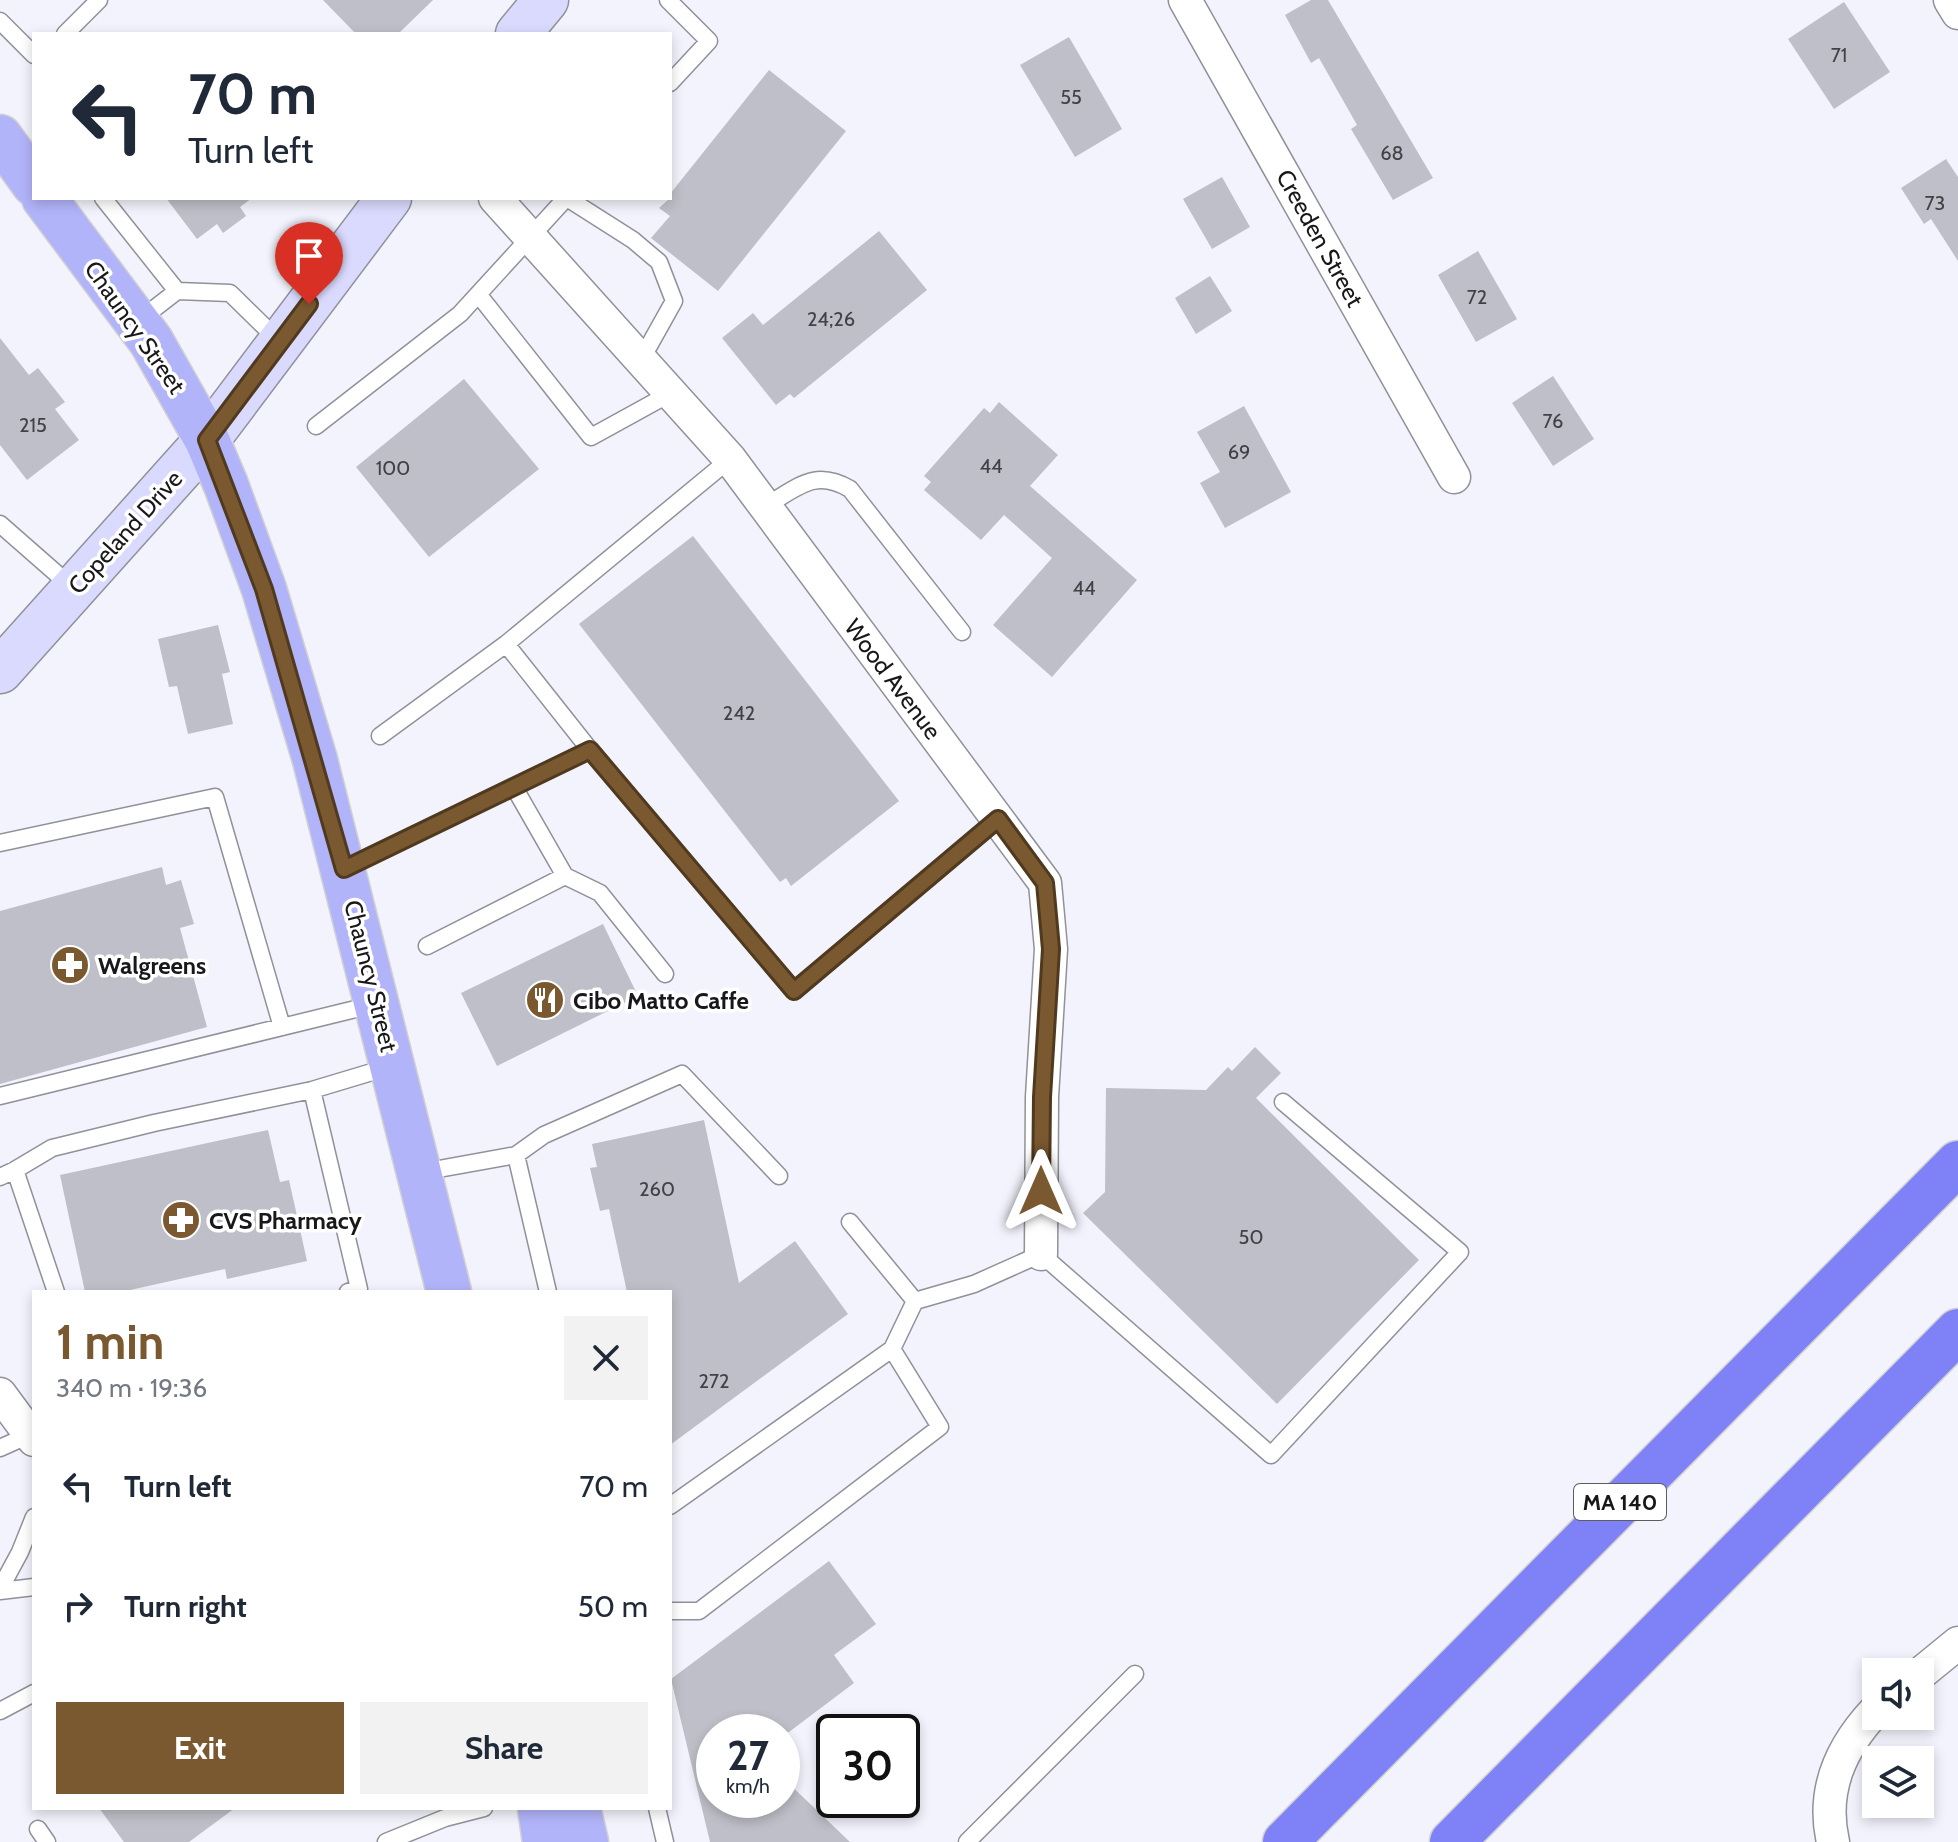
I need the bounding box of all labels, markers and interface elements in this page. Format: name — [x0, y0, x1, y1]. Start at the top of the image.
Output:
house number: 71 — [1831, 43, 1847, 67]
text: 70 m — [188, 60, 317, 128]
icon: left — [56, 64, 160, 168]
house number: 55 — [1060, 85, 1082, 109]
text: Turn left — [188, 128, 313, 172]
house number: 68 — [1380, 141, 1404, 165]
street label: Creeden Street — [1270, 164, 1370, 312]
house number: 73 — [1925, 191, 1945, 215]
pin — [275, 222, 343, 304]
icon: arrive — [287, 234, 331, 278]
street label: Chauncy Street — [79, 255, 191, 399]
house number: 72 — [1467, 285, 1487, 309]
house number: 24;26 — [807, 307, 855, 331]
house number: 76 — [1543, 409, 1563, 433]
house number: 215 — [19, 413, 47, 437]
house number: 69 — [1228, 440, 1250, 464]
house number: 44 — [979, 454, 1003, 478]
house number: 100 — [376, 456, 410, 480]
street label: Copeland Drive — [62, 464, 188, 600]
house number: 44 — [1072, 576, 1096, 600]
street label: Wood Avenue — [838, 613, 948, 745]
house number: 242 — [723, 701, 755, 725]
street label: Chauncy Street — [338, 897, 404, 1055]
pharmacy icon: Walgreens — [49, 944, 91, 986]
place label: Walgreens — [98, 951, 206, 980]
restaurant icon: Cibo Matto Caffe — [524, 979, 566, 1021]
place label: Cibo Matto Caffe — [573, 986, 749, 1015]
position arrow — [999, 1149, 1083, 1233]
house number: 260 — [639, 1177, 675, 1201]
pharmacy icon: CVS Pharmacy — [160, 1199, 202, 1241]
place label: CVS Pharmacy — [209, 1206, 362, 1235]
house number: 50 — [1239, 1225, 1263, 1249]
text: 1 min — [56, 1313, 164, 1371]
button: close — [564, 1316, 648, 1400]
house number: 272 — [698, 1369, 730, 1393]
text: 340 m · 19:36 — [56, 1372, 207, 1404]
icon: left — [56, 1464, 100, 1508]
text: Turn left — [124, 1468, 232, 1505]
text: 70 m — [579, 1468, 648, 1505]
road number: MA 140 — [1574, 1484, 1666, 1520]
icon: right — [56, 1584, 100, 1628]
text: Turn right — [124, 1588, 247, 1625]
text: 50 m — [578, 1588, 648, 1625]
map controls — [1862, 1658, 1934, 1818]
button: sound — [1862, 1658, 1934, 1730]
button: Exit — [56, 1702, 344, 1794]
button: Share — [360, 1702, 648, 1794]
speed limit sign: 30 — [816, 1714, 920, 1818]
text: 27 — [727, 1731, 769, 1780]
button: layers — [1862, 1746, 1934, 1818]
text: km/h — [726, 1774, 770, 1798]

